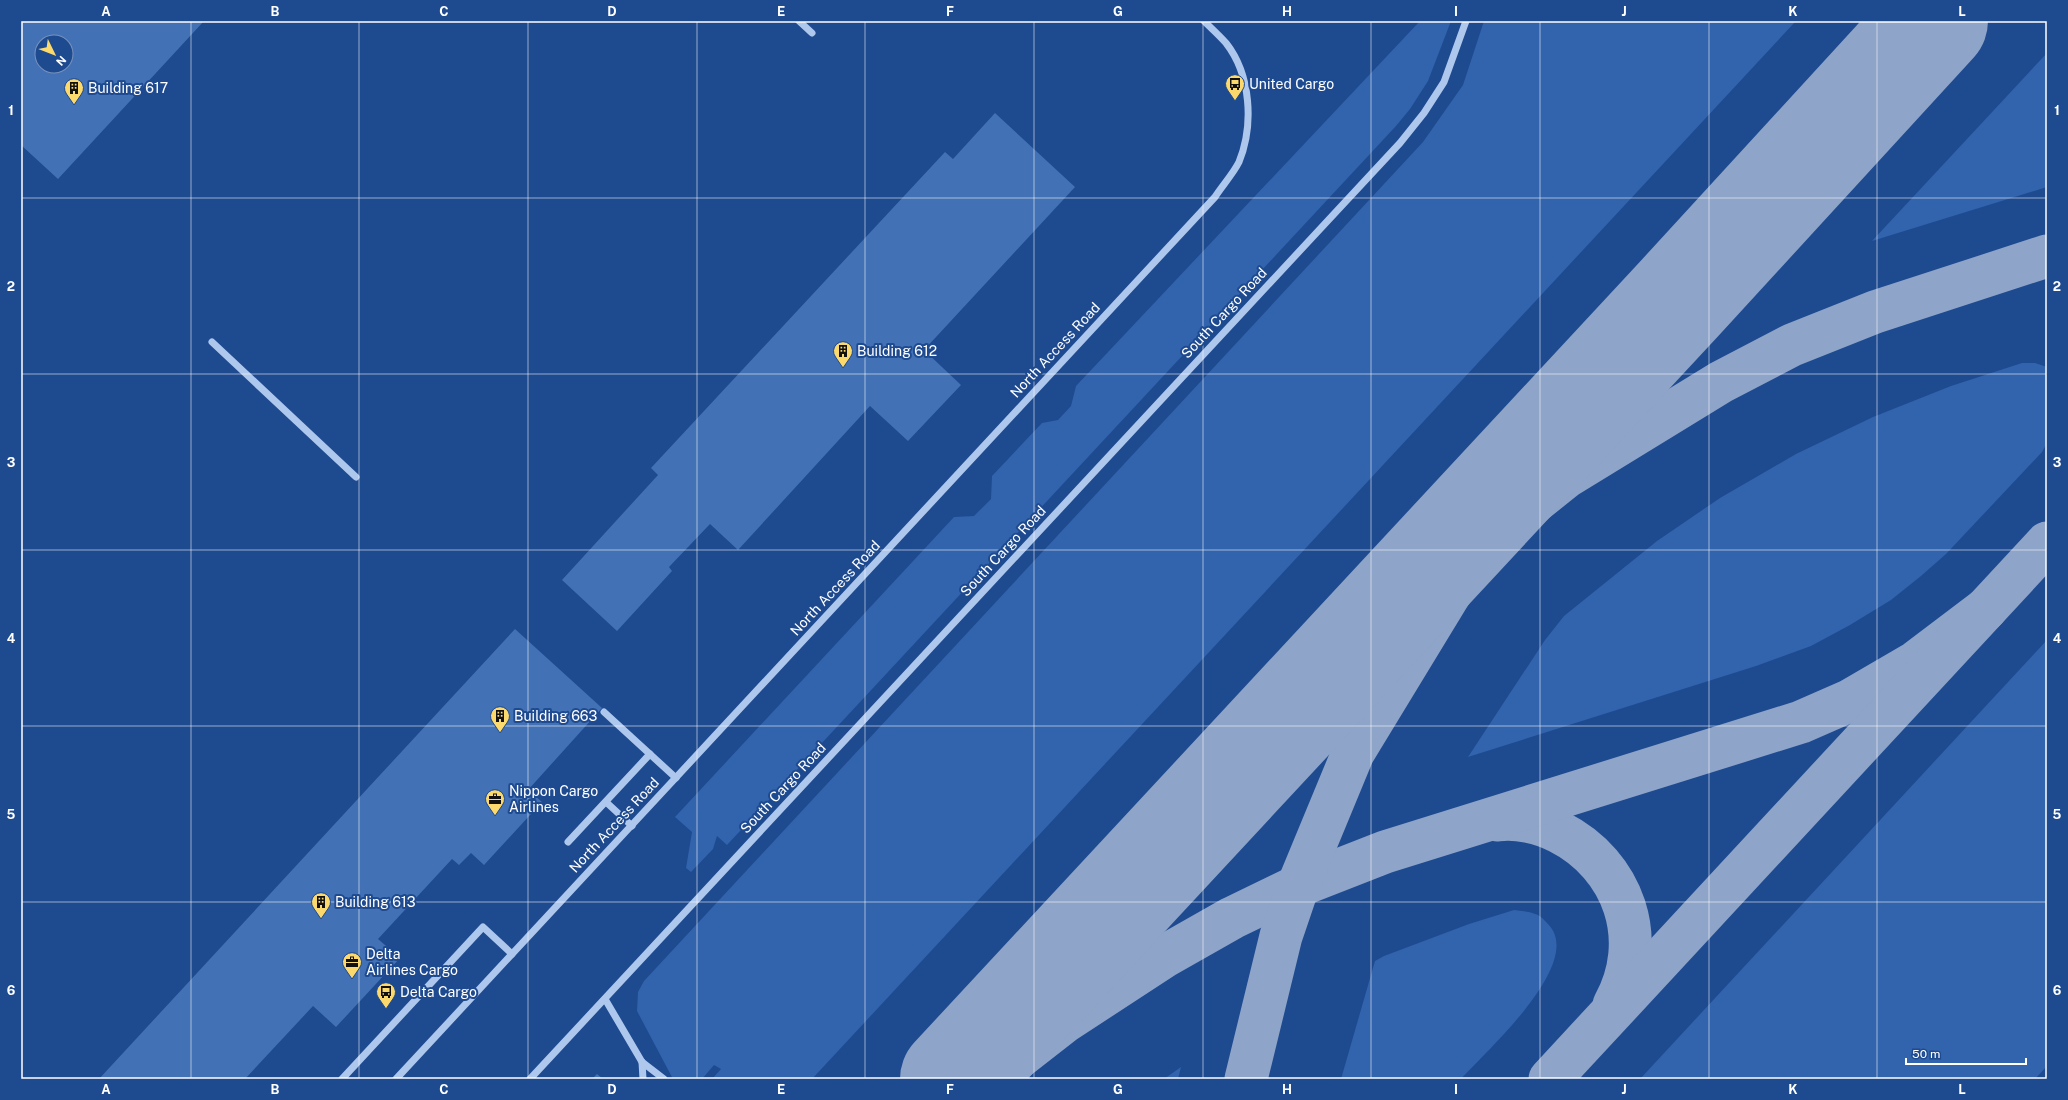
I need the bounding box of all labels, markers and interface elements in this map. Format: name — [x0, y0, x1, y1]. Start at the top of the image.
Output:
text: A — [101, 4, 111, 19]
text: B — [271, 4, 280, 19]
text: C — [439, 4, 449, 19]
text: D — [607, 4, 617, 19]
text: E — [777, 4, 785, 19]
text: F — [946, 4, 954, 19]
text: G — [1113, 4, 1123, 19]
text: H — [1282, 4, 1292, 19]
text: I — [1454, 4, 1458, 19]
text: J — [1621, 4, 1627, 19]
text: K — [1788, 4, 1798, 19]
text: L — [1958, 4, 1966, 19]
north arrow — [34, 34, 74, 74]
text: N — [54, 54, 69, 68]
bus stop icon: United Cargo — [1224, 73, 1246, 101]
place label: United Cargo — [1249, 76, 1334, 92]
building icon: Building 617 — [63, 77, 85, 105]
place label: Building 617 — [88, 80, 168, 96]
text: 1 — [8, 103, 14, 118]
text: 1 — [2054, 103, 2060, 118]
street label: South Cargo Road — [1178, 264, 1270, 362]
text: 2 — [7, 279, 15, 294]
text: 2 — [2053, 279, 2061, 294]
street label: North Access Road — [1007, 299, 1103, 401]
building icon: Building 612 — [832, 340, 854, 368]
place label: Building 612 — [857, 343, 937, 359]
text: 3 — [7, 455, 16, 470]
text: 3 — [2053, 455, 2062, 470]
street label: South Cargo Road — [957, 502, 1049, 600]
street label: North Access Road — [787, 537, 883, 639]
text: 4 — [7, 631, 16, 646]
text: 4 — [2053, 631, 2062, 646]
building icon: Building 663 — [489, 705, 511, 733]
place label: Building 663 — [514, 708, 597, 724]
street label: South Cargo Road — [737, 739, 829, 837]
street label: North Access Road — [566, 774, 662, 876]
place label: Nippon Cargo Airlines — [509, 783, 598, 815]
office icon: Nippon Cargo Airlines — [484, 788, 506, 816]
text: 5 — [7, 807, 16, 822]
text: 5 — [2053, 807, 2062, 822]
building icon: Building 613 — [310, 891, 332, 919]
place label: Building 613 — [335, 894, 416, 910]
place label: Delta Airlines Cargo — [366, 946, 458, 978]
office icon: Delta Airlines Cargo — [341, 951, 363, 979]
bus stop icon: Delta Cargo — [375, 981, 397, 1009]
text: 6 — [7, 983, 16, 998]
text: 6 — [2053, 983, 2062, 998]
place label: Delta Cargo — [400, 984, 477, 1000]
scale bar — [1906, 1040, 2026, 1066]
text: 50 m — [1912, 1047, 1940, 1061]
text: A — [101, 1082, 111, 1097]
text: B — [271, 1082, 280, 1097]
text: C — [439, 1082, 449, 1097]
text: D — [607, 1082, 617, 1097]
text: E — [777, 1082, 785, 1097]
text: F — [946, 1082, 954, 1097]
text: G — [1113, 1082, 1123, 1097]
text: H — [1282, 1082, 1292, 1097]
text: I — [1454, 1082, 1458, 1097]
text: J — [1621, 1082, 1627, 1097]
text: K — [1788, 1082, 1798, 1097]
text: L — [1958, 1082, 1966, 1097]

